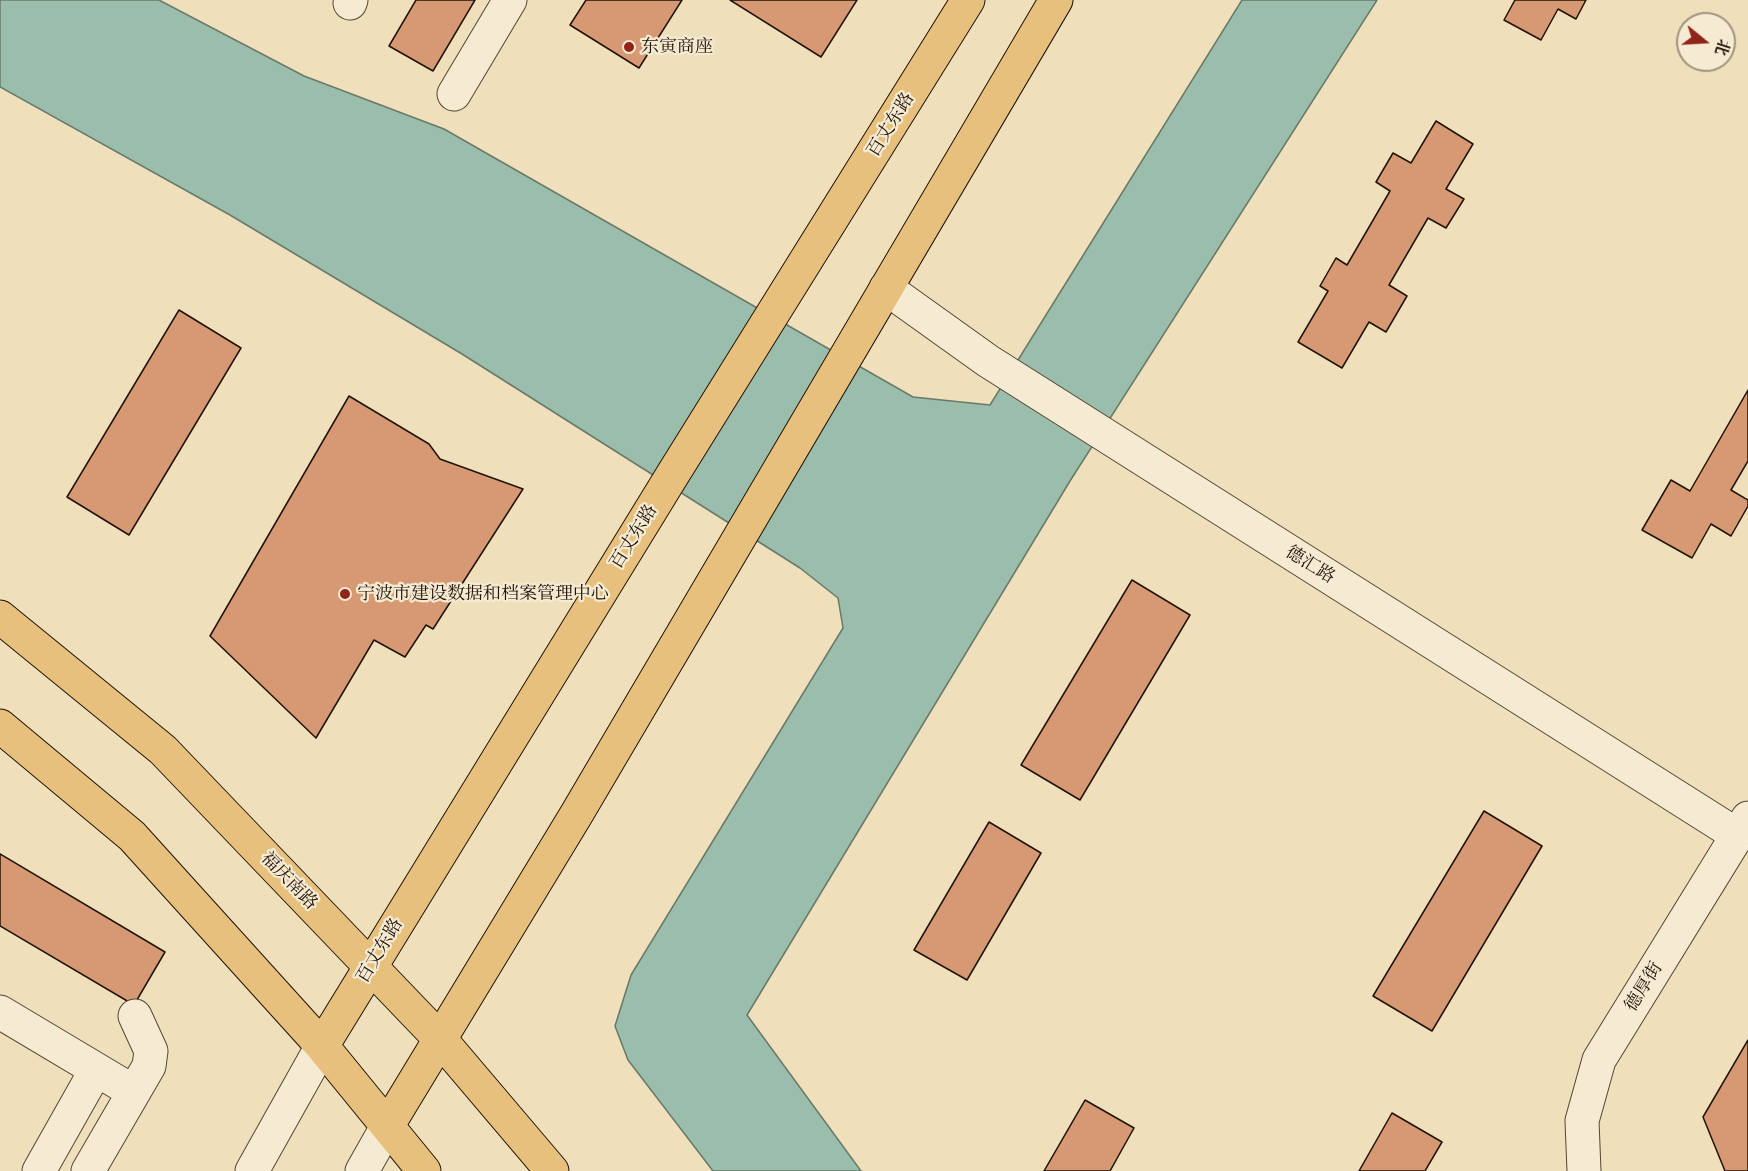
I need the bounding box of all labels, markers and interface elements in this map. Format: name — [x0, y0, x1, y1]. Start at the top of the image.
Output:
north arrow — [1676, 12, 1736, 72]
place label: 东寅商座 — [641, 36, 713, 58]
text: 北 — [1711, 37, 1731, 57]
marker: 东寅商座 — [622, 40, 636, 54]
street label: 百丈东路 — [863, 89, 919, 161]
street label: 百丈东路 — [606, 501, 662, 573]
street label: 德汇路 — [1281, 542, 1339, 588]
place label: 宁波市建设数据和档案管理中心 — [357, 583, 609, 605]
marker: 宁波市建设数据和档案管理中心 — [338, 587, 352, 601]
street label: 福庆南路 — [256, 848, 322, 914]
street label: 百丈东路 — [352, 915, 408, 987]
street label: 德厚街 — [1621, 958, 1667, 1016]

